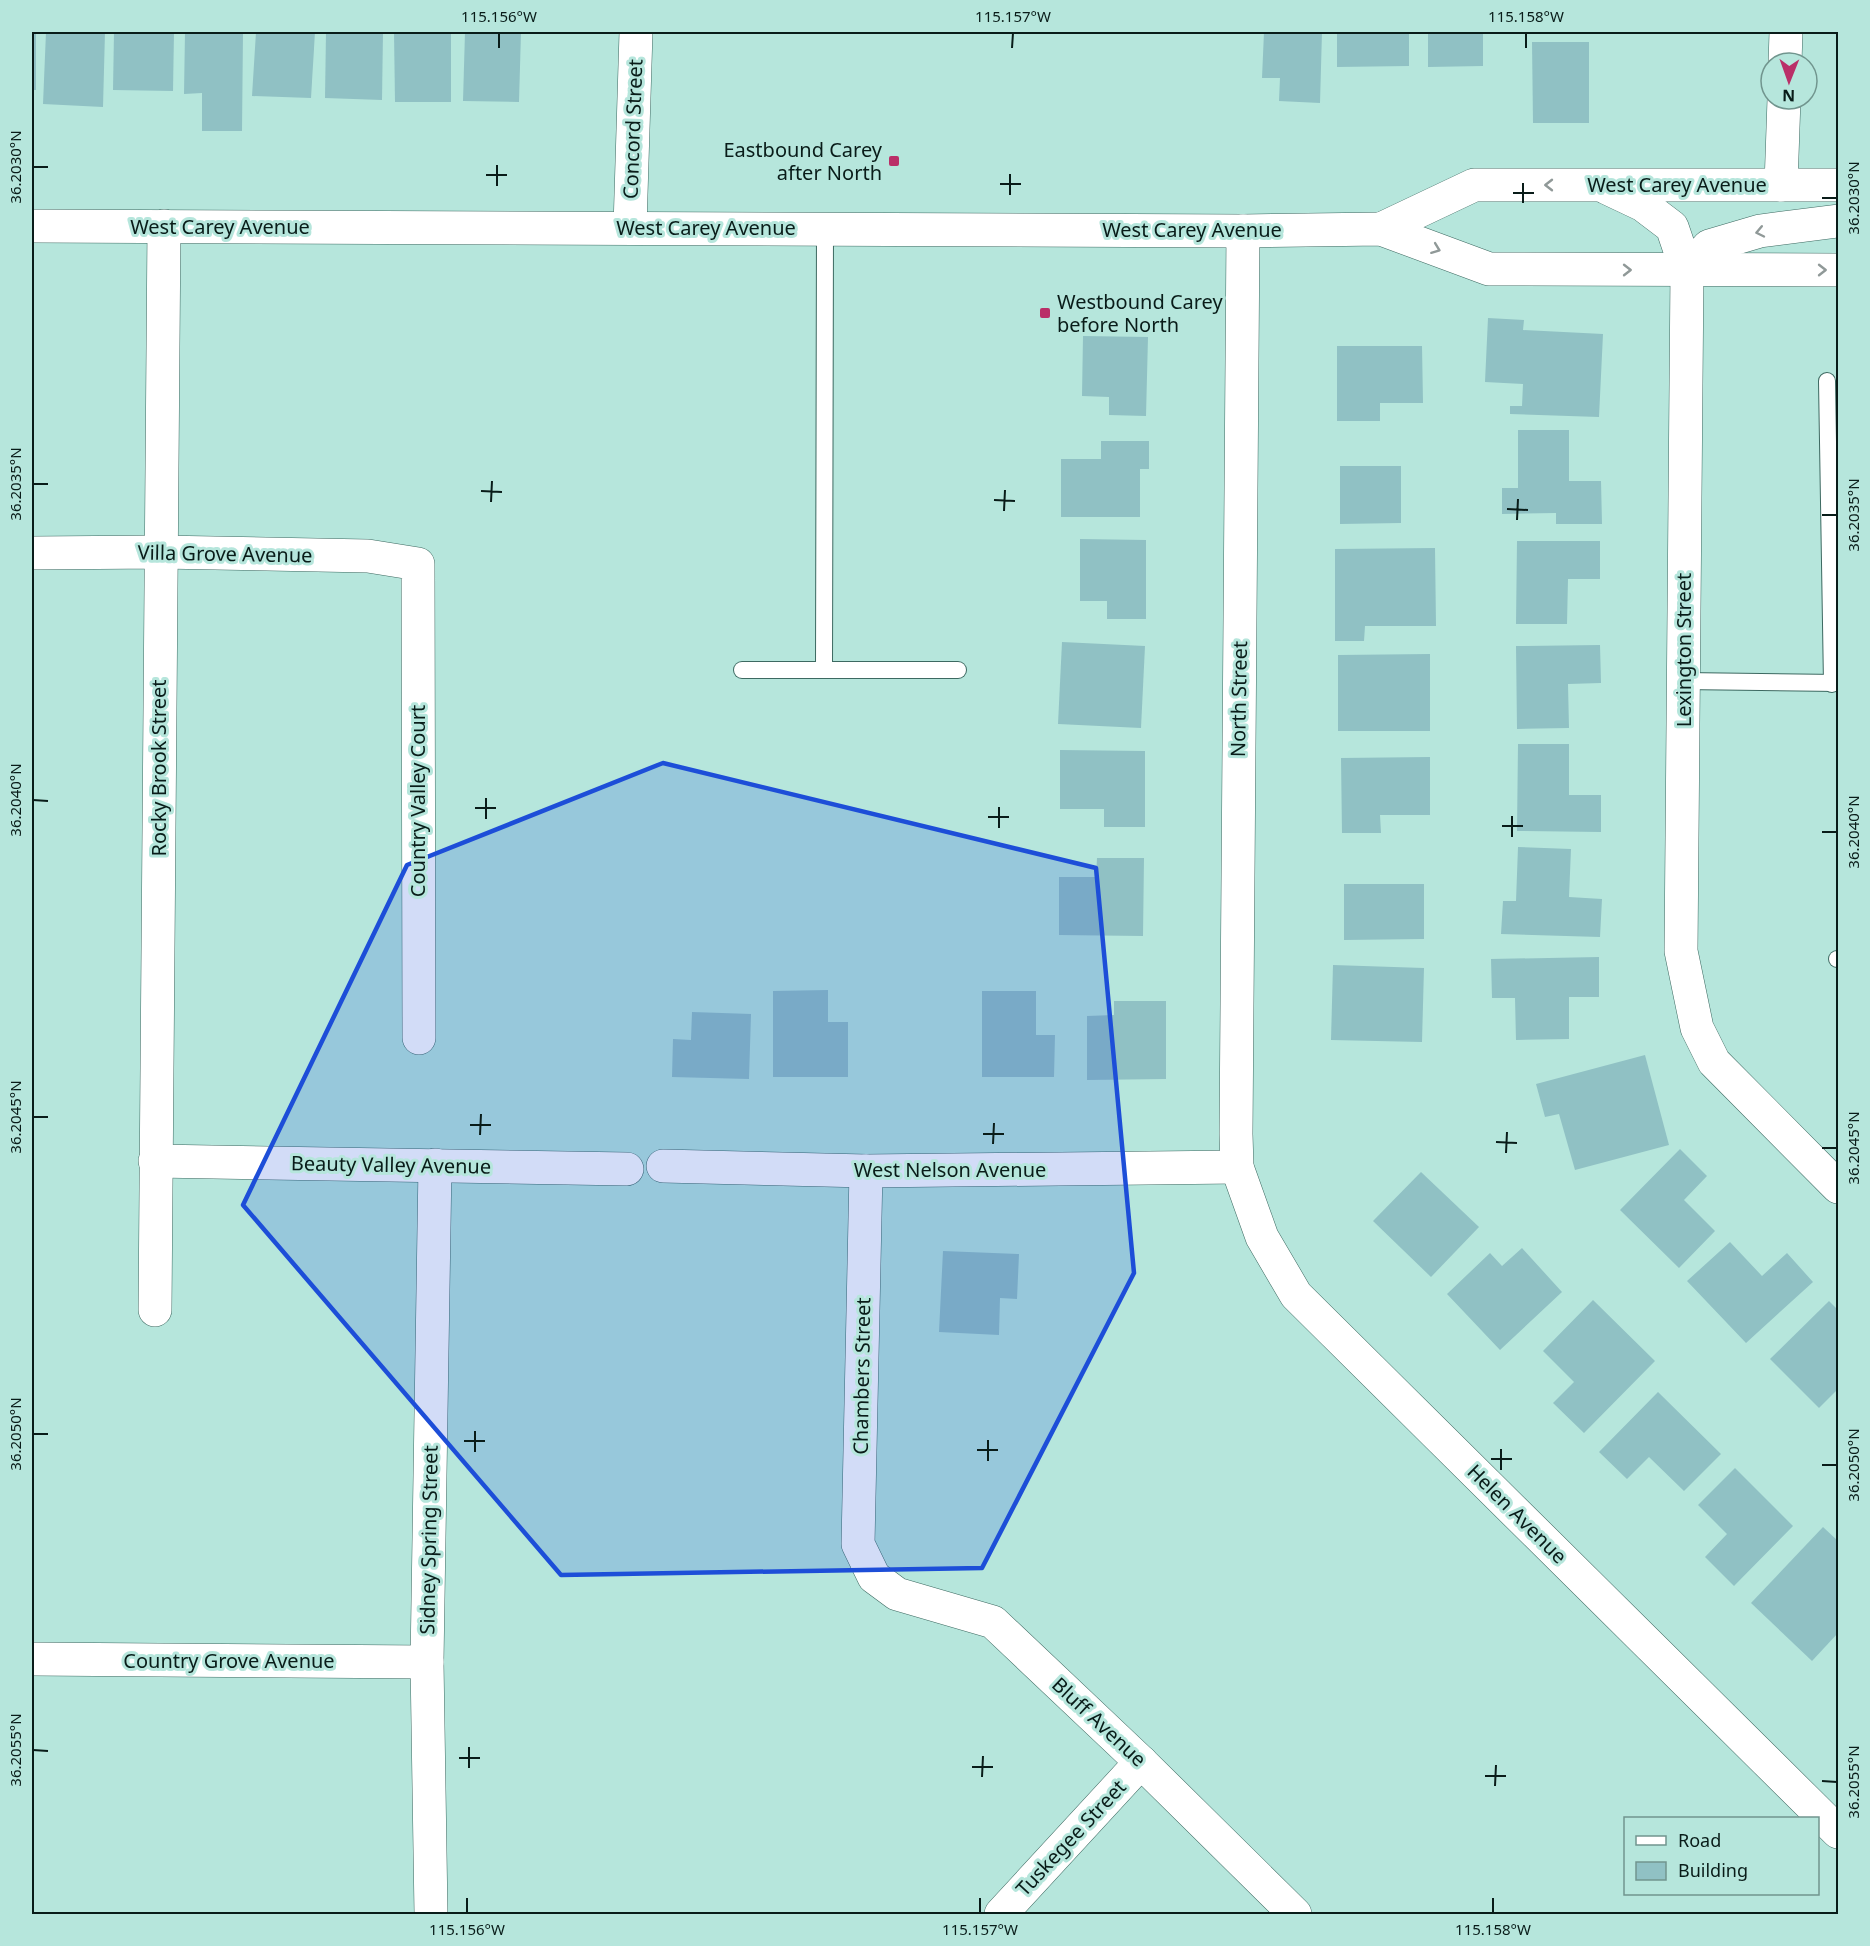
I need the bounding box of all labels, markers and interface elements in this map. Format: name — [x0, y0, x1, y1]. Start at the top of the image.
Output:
text: 115.156°W — [461, 6, 537, 26]
text: 115.157°W — [975, 6, 1051, 26]
text: 115.158°W — [1488, 6, 1564, 26]
north arrow — [1759, 51, 1819, 111]
street label: Concord Street — [617, 59, 648, 199]
text: N — [1782, 85, 1795, 107]
text: 36.2030°N — [5, 130, 25, 204]
place label: Eastbound Carey after North — [723, 136, 883, 186]
marker: Eastbound Carey after North — [887, 154, 901, 168]
text: 36.2030°N — [1843, 161, 1863, 235]
street label: West Carey Avenue — [1587, 171, 1767, 198]
one-way arrow — [1545, 179, 1554, 191]
street label: West Carey Avenue — [130, 213, 310, 240]
street label: West Carey Avenue — [616, 214, 796, 241]
street label: West Carey Avenue — [1102, 216, 1282, 243]
one-way arrow — [1755, 224, 1765, 237]
one-way arrow — [1429, 242, 1440, 254]
one-way arrow — [1623, 264, 1632, 276]
one-way arrow — [1818, 264, 1827, 276]
place label: Westbound Carey before North — [1057, 288, 1223, 338]
marker: Westbound Carey before North — [1038, 306, 1052, 320]
text: 36.2035°N — [5, 447, 25, 521]
text: 36.2035°N — [1843, 478, 1863, 552]
street label: Villa Grove Avenue — [137, 538, 313, 569]
street label: Lexington Street — [1670, 573, 1697, 727]
street label: North Street — [1224, 641, 1253, 757]
street label: Rocky Brook Street — [145, 680, 172, 857]
street label: Country Valley Court — [404, 705, 431, 897]
text: 36.2040°N — [5, 763, 25, 837]
text: 36.2040°N — [1843, 795, 1863, 869]
text: 36.2045°N — [5, 1080, 25, 1154]
text: 36.2045°N — [1843, 1111, 1863, 1185]
street label: Beauty Valley Avenue — [291, 1149, 491, 1180]
street label: West Nelson Avenue — [854, 1156, 1046, 1183]
street label: Chambers Street — [847, 1297, 876, 1455]
text: 36.2050°N — [5, 1397, 25, 1471]
text: 36.2050°N — [1843, 1428, 1863, 1502]
street label: Sidney Spring Street — [413, 1445, 444, 1635]
street label: Helen Avenue — [1462, 1458, 1573, 1569]
street label: Country Grove Avenue — [123, 1647, 335, 1674]
street label: Bluff Avenue — [1046, 1671, 1152, 1772]
text: 36.2055°N — [5, 1713, 25, 1787]
text: 36.2055°N — [1843, 1745, 1863, 1819]
street label: Tuskegee Street — [1010, 1774, 1132, 1902]
legend — [1624, 1817, 1819, 1895]
text: Road — [1678, 1828, 1721, 1852]
text: Building — [1678, 1858, 1748, 1882]
text: 115.156°W — [429, 1919, 505, 1939]
text: 115.157°W — [942, 1919, 1018, 1939]
text: 115.158°W — [1455, 1919, 1531, 1939]

